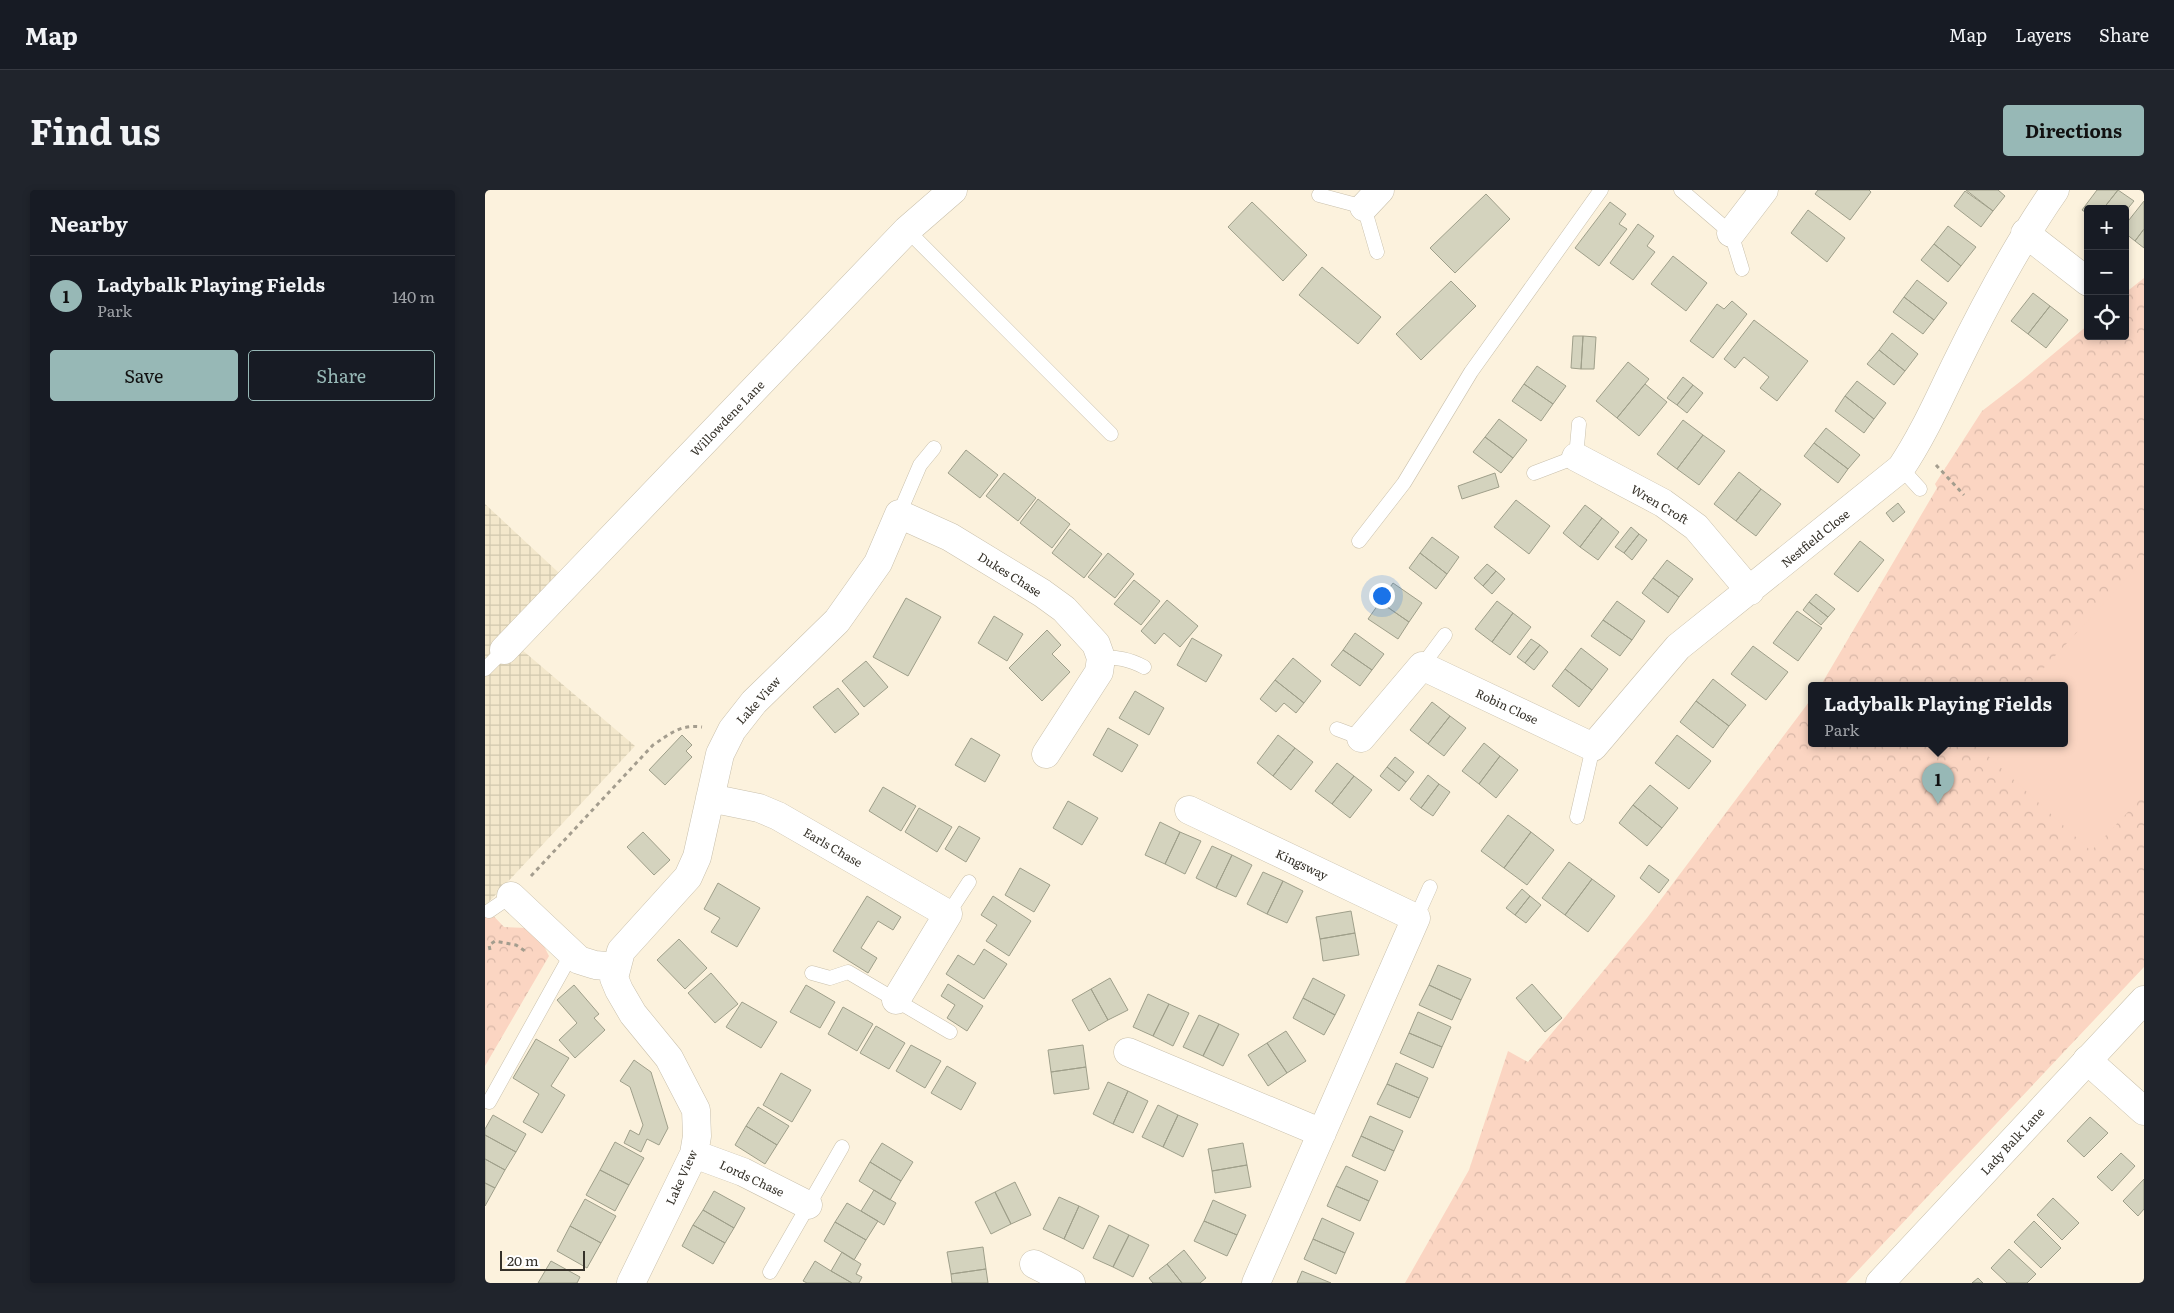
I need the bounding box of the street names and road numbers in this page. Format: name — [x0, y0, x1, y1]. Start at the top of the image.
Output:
street label: Willowdene Lane — [686, 376, 768, 460]
street label: Wren Croft — [1628, 480, 1692, 528]
street label: Nestfield Close — [1777, 505, 1853, 571]
street label: Dukes Chase — [975, 547, 1045, 601]
street label: Lake View — [732, 672, 785, 728]
street label: Robin Close — [1473, 684, 1541, 728]
street label: Earls Chase — [800, 823, 866, 871]
street label: Kingsway — [1273, 844, 1331, 884]
street label: Lady Balk Lane — [1976, 1103, 2048, 1179]
street label: Lake View — [661, 1146, 702, 1208]
street label: Lords Chase — [717, 1155, 787, 1201]

